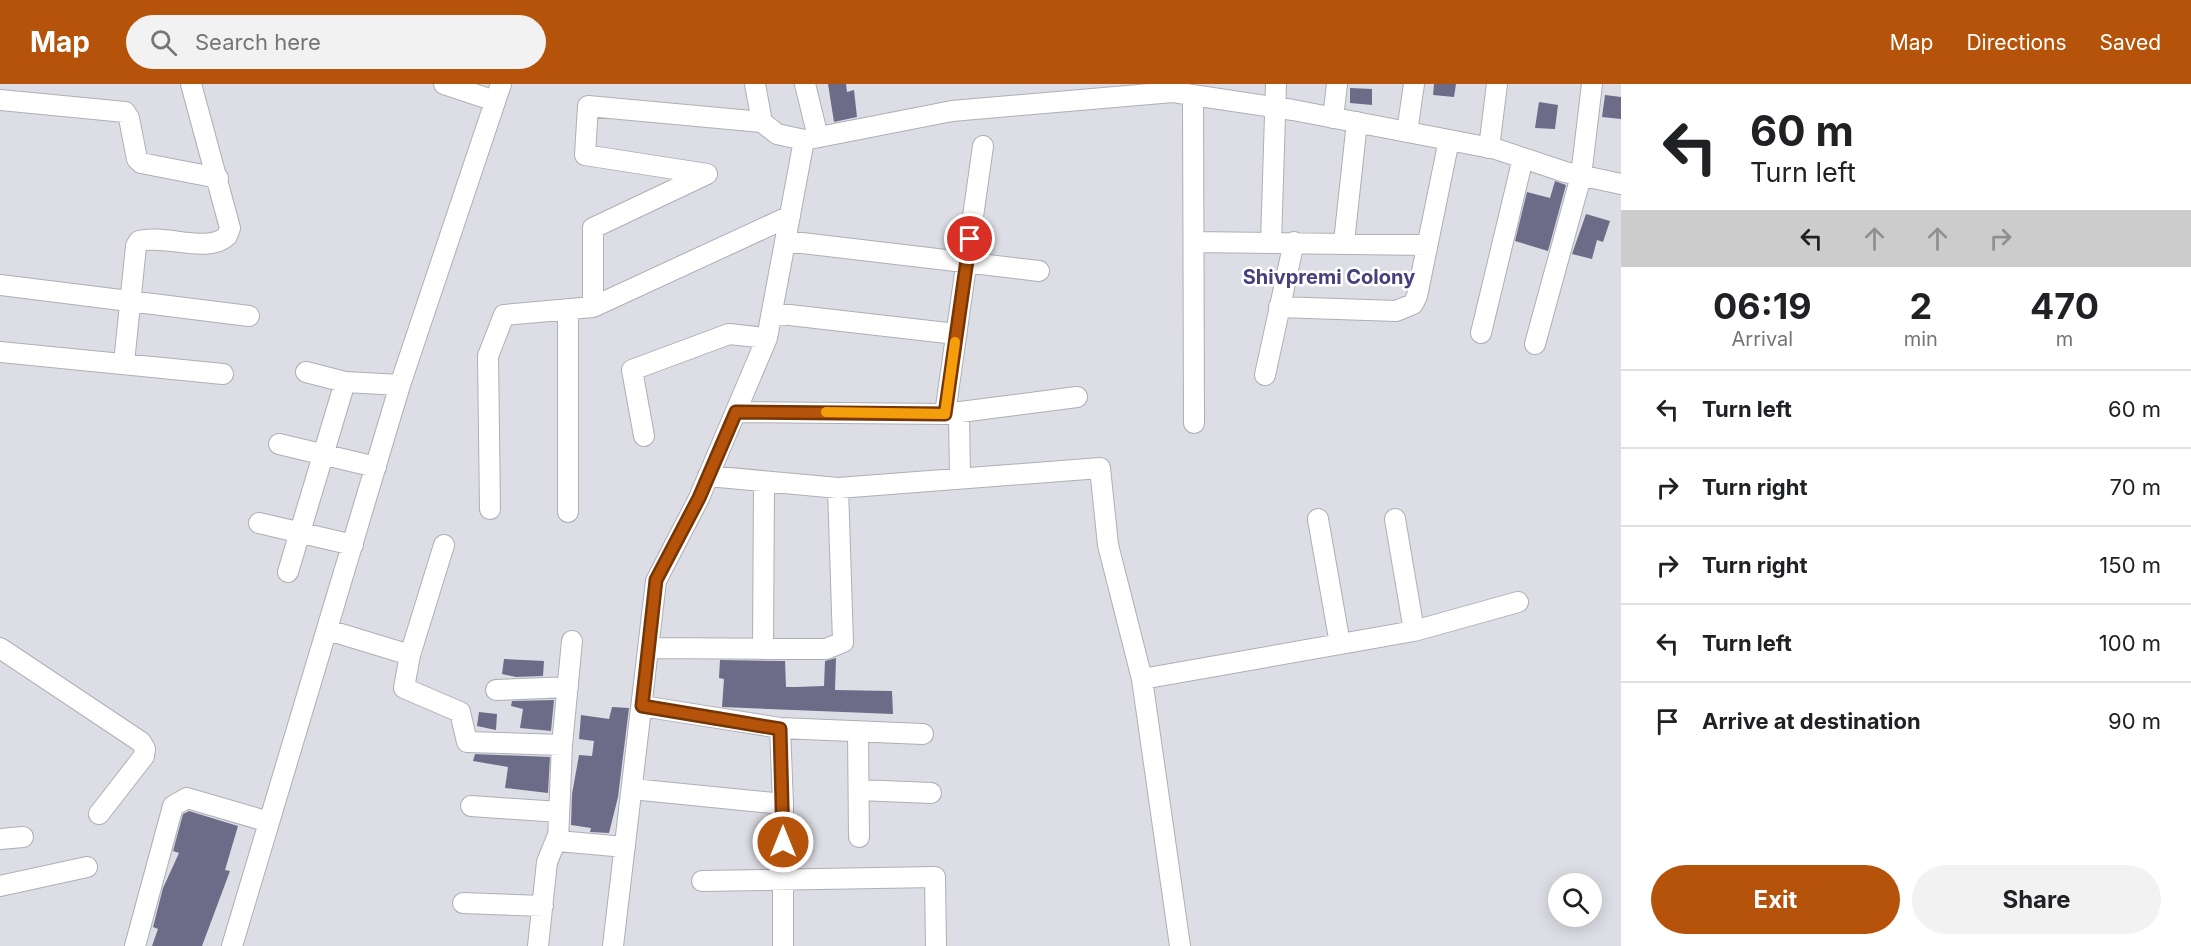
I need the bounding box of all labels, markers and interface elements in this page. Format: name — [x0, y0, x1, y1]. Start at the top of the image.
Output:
search box — [126, 15, 546, 69]
text: Map — [30, 25, 90, 59]
icon: search — [147, 26, 180, 59]
text: Search here — [195, 29, 321, 55]
text: Map — [1890, 30, 1933, 55]
text: Directions — [1966, 30, 2067, 55]
text: Saved — [2100, 30, 2161, 55]
text: 60 m — [1750, 105, 1854, 156]
icon: left — [1651, 108, 1729, 186]
text: Turn left — [1750, 156, 1856, 189]
pin — [944, 213, 995, 264]
icon: arrive — [953, 222, 986, 255]
icon: left — [1795, 222, 1828, 255]
icon: ahead — [1858, 222, 1891, 255]
icon: ahead — [1921, 222, 1954, 255]
icon: right — [1984, 222, 2017, 255]
district label: Shivpremi Colony — [1243, 265, 1415, 289]
text: 06:19 — [1713, 284, 1812, 328]
text: 2 — [1909, 284, 1932, 328]
text: 470 — [2030, 284, 2099, 328]
text: Arrival — [1732, 327, 1793, 351]
text: min — [1904, 327, 1938, 351]
text: m — [2056, 327, 2073, 351]
icon: left — [1651, 393, 1684, 426]
text: Turn left — [1702, 396, 1792, 422]
text: 60 m — [2108, 396, 2161, 422]
icon: right — [1651, 471, 1684, 504]
text: Turn right — [1702, 474, 1808, 500]
text: 70 m — [2110, 474, 2161, 500]
icon: right — [1651, 549, 1684, 582]
text: Turn right — [1702, 552, 1808, 578]
text: 150 m — [2099, 552, 2161, 578]
icon: left — [1651, 627, 1684, 660]
text: Turn left — [1702, 630, 1792, 656]
text: 100 m — [2099, 630, 2161, 656]
icon: arrive — [1651, 705, 1684, 738]
text: Arrive at destination — [1702, 708, 1921, 734]
text: 90 m — [2108, 708, 2161, 734]
position arrow — [751, 810, 815, 874]
button: Exit — [1651, 865, 1900, 934]
button: Share — [1912, 865, 2161, 934]
map controls — [1548, 873, 1602, 927]
button: search — [1548, 873, 1602, 927]

